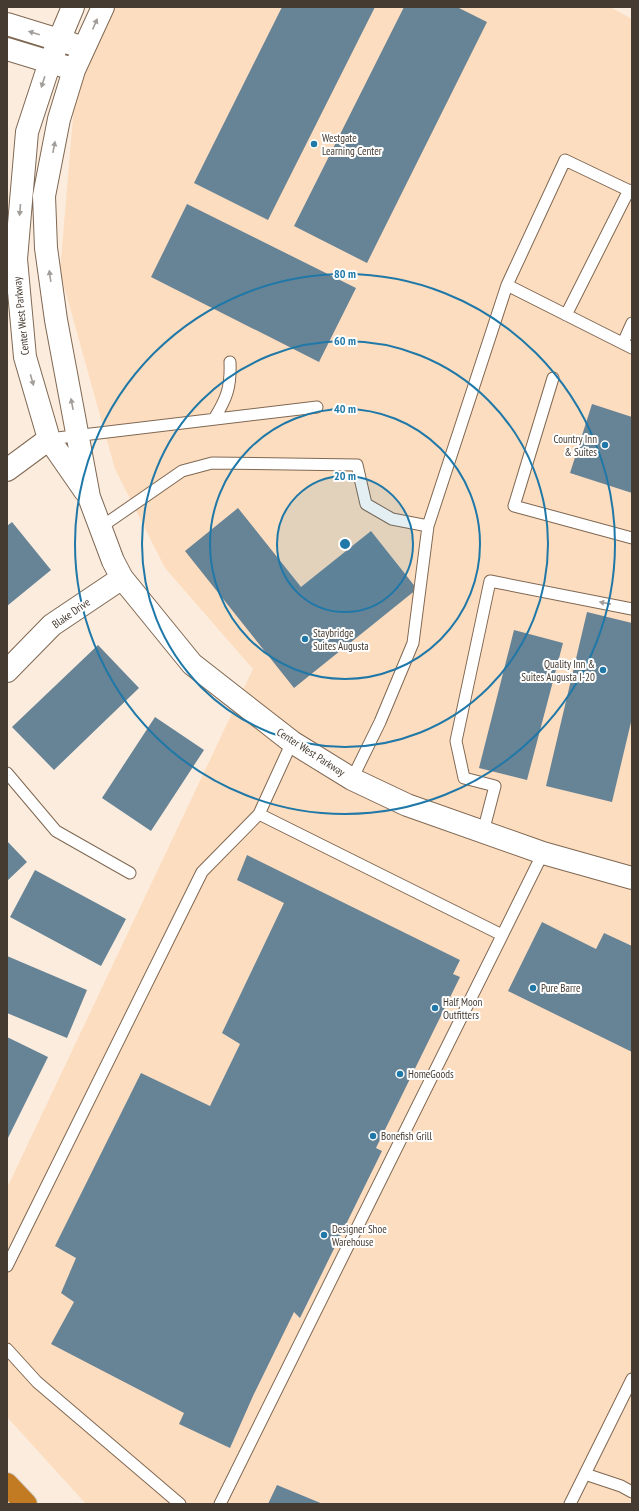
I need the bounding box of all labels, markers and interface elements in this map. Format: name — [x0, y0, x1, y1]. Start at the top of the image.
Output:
one-way arrow — [92, 19, 98, 30]
one-way arrow — [27, 30, 39, 36]
one-way arrow — [40, 77, 46, 89]
place label: Westgate Learning Center — [322, 131, 382, 158]
marker: Westgate Learning Center — [309, 139, 319, 149]
one-way arrow — [51, 141, 57, 153]
one-way arrow — [17, 203, 23, 216]
text: 80 m — [334, 266, 356, 281]
one-way arrow — [47, 270, 53, 282]
street label: Center West Parkway — [10, 275, 32, 356]
text: 60 m — [334, 333, 356, 348]
one-way arrow — [29, 374, 35, 386]
one-way arrow — [69, 398, 75, 410]
text: 40 m — [334, 401, 356, 416]
place label: Country Inn & Suites — [554, 432, 597, 459]
marker: Country Inn & Suites — [600, 440, 610, 450]
text: 20 m — [334, 468, 356, 483]
centre of rings — [338, 537, 352, 551]
street label: Blake Drive — [49, 595, 93, 631]
one-way arrow — [598, 600, 611, 606]
place label: Staybridge Suites Augusta — [313, 626, 369, 653]
marker: Staybridge Suites Augusta — [300, 634, 310, 644]
place label: Quality Inn & Suites Augusta I-20 — [521, 657, 595, 684]
marker: Quality Inn & Suites Augusta I-20 — [598, 665, 608, 675]
street label: Center West Parkway — [274, 725, 349, 780]
place label: Pure Barre — [541, 981, 581, 995]
marker: Pure Barre — [528, 983, 538, 993]
place label: Half Moon Outfitters — [443, 995, 483, 1022]
marker: Half Moon Outfitters — [430, 1003, 440, 1013]
place label: HomeGoods — [408, 1067, 454, 1081]
marker: HomeGoods — [395, 1069, 405, 1079]
place label: Bonefish Grill — [381, 1129, 432, 1143]
marker: Bonefish Grill — [368, 1131, 378, 1141]
place label: Designer Shoe Warehouse — [332, 1222, 387, 1249]
marker: Designer Shoe Warehouse — [319, 1230, 329, 1240]

